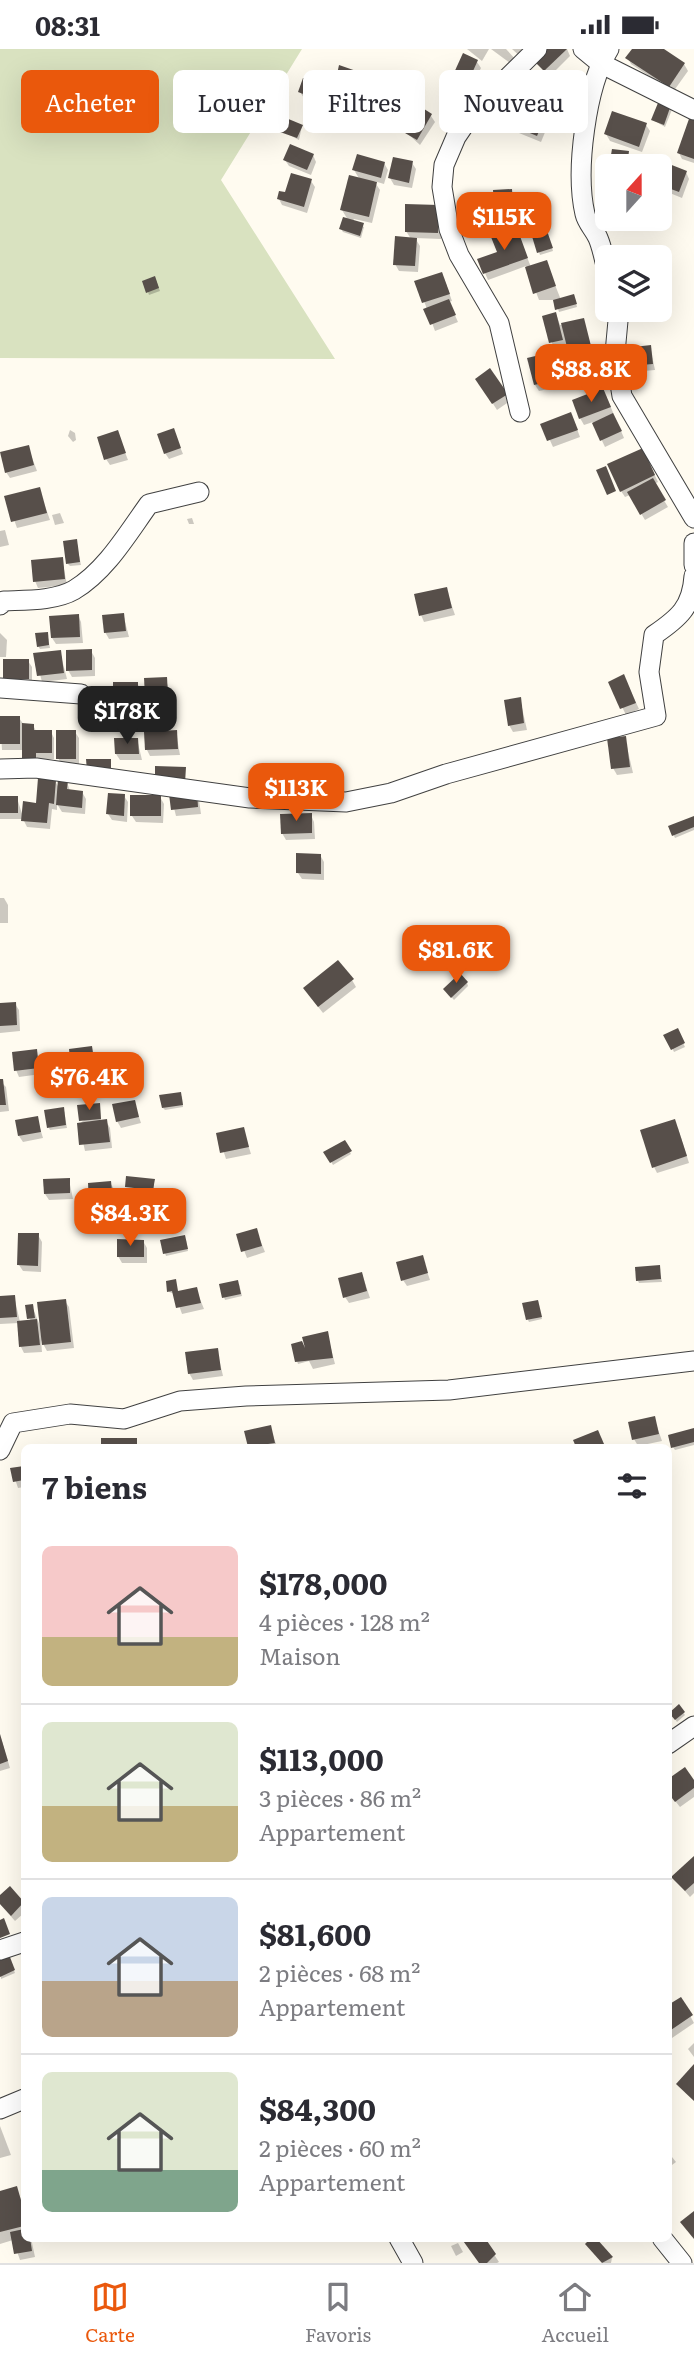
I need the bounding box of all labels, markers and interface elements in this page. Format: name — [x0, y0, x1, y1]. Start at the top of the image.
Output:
text: 08:31 — [35, 5, 100, 44]
chip: Acheter — [21, 70, 159, 133]
chip: Louer — [173, 70, 289, 133]
chip: Filtres — [303, 70, 425, 133]
chip: Nouveau — [439, 70, 588, 133]
north arrow — [595, 154, 672, 231]
map controls — [595, 154, 672, 322]
pin: $115K — [455, 193, 553, 252]
text: $115K — [472, 198, 536, 232]
button: layers — [595, 245, 672, 322]
pin: $88.8K — [534, 345, 648, 404]
text: $88.8K — [551, 350, 631, 384]
pin: $178K — [78, 687, 176, 746]
text: $178K — [94, 692, 160, 726]
pin: $113K — [247, 763, 345, 823]
text: $113K — [264, 769, 328, 803]
pin: $81.6K — [399, 925, 513, 985]
text: $81.6K — [418, 931, 494, 965]
pin: $76.4K — [32, 1053, 146, 1112]
text: $76.4K — [50, 1058, 128, 1092]
pin: $84.3K — [73, 1189, 187, 1248]
text: $84.3K — [90, 1194, 170, 1228]
text: 7 biens — [42, 1464, 147, 1508]
icon: filters — [613, 1467, 651, 1505]
text: $178,000 — [259, 1560, 387, 1604]
icon: home — [98, 1574, 182, 1658]
text: 4 pièces · 128 m² — [259, 1604, 430, 1638]
text: Maison — [259, 1638, 341, 1672]
text: $113,000 — [259, 1736, 384, 1780]
icon: home — [98, 1750, 182, 1834]
text: 3 pièces · 86 m² — [259, 1780, 421, 1814]
text: Appartement — [259, 1814, 405, 1848]
text: $81,600 — [259, 1911, 371, 1955]
icon: home — [98, 1925, 182, 2009]
text: 2 pièces · 68 m² — [259, 1955, 420, 1989]
text: Appartement — [259, 1989, 405, 2023]
text: $84,300 — [259, 2086, 376, 2130]
icon: home — [98, 2100, 182, 2184]
text: 2 pièces · 60 m² — [259, 2130, 421, 2164]
text: Appartement — [259, 2164, 405, 2198]
tab: Carte — [85, 2278, 135, 2348]
tab: Favoris — [305, 2278, 371, 2348]
tab: Accueil — [541, 2278, 609, 2348]

